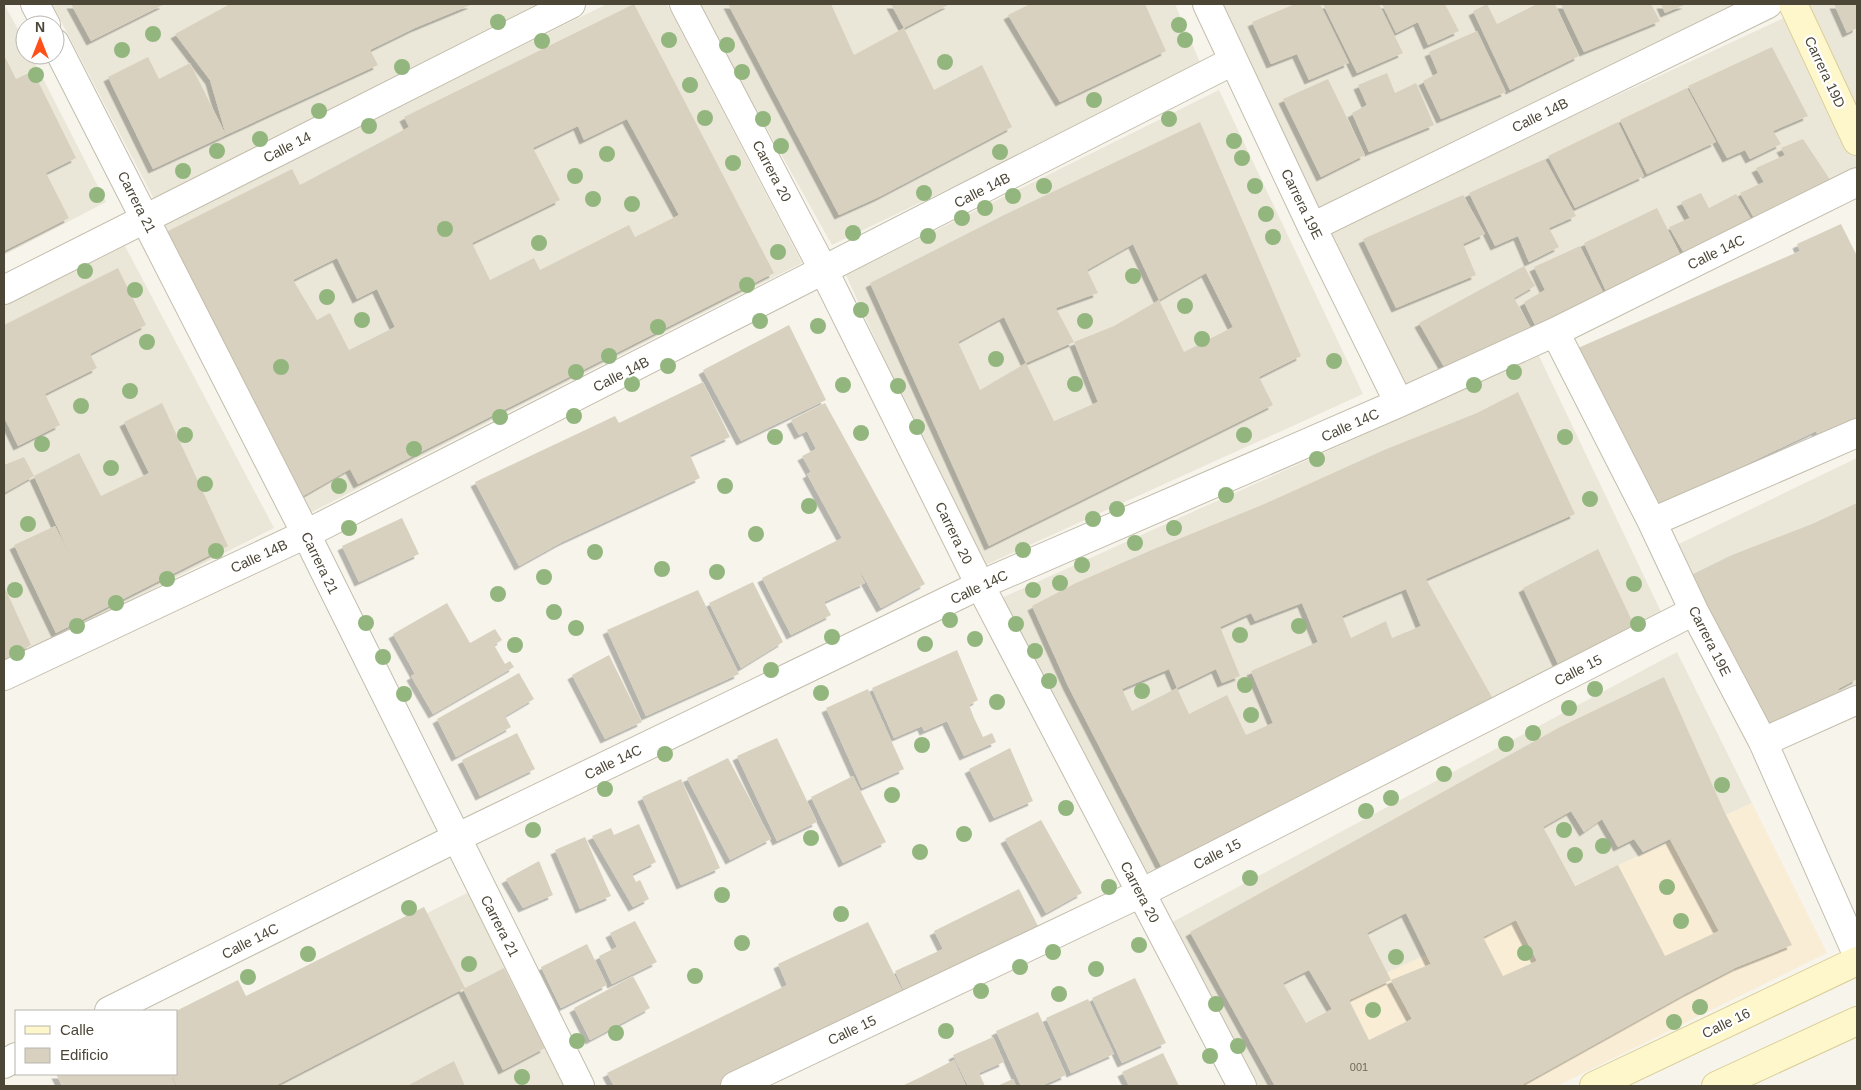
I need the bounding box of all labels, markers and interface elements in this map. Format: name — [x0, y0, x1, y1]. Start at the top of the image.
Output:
north arrow — [15, 15, 65, 65]
text: N — [35, 19, 45, 35]
street label: Carrera 19D — [1801, 34, 1849, 110]
street label: Calle 14B — [1509, 95, 1571, 135]
street label: Calle 14 — [260, 128, 314, 166]
street label: Carrera 20 — [749, 138, 795, 204]
street label: Carrera 19E — [1278, 166, 1326, 242]
street label: Carrera 21 — [115, 169, 159, 236]
street label: Calle 14B — [951, 169, 1013, 211]
street label: Calle 14C — [1685, 231, 1747, 273]
street label: Calle 14B — [590, 353, 652, 395]
street label: Calle 14C — [1319, 405, 1381, 445]
street label: Carrera 20 — [932, 499, 976, 567]
street label: Carrera 21 — [298, 529, 342, 597]
street label: Calle 14B — [228, 536, 290, 576]
street label: Calle 14C — [948, 567, 1010, 607]
street label: Carrera 19E — [1686, 603, 1734, 679]
street label: Calle 15 — [1551, 651, 1605, 689]
street label: Calle 14C — [582, 741, 644, 783]
street label: Calle 15 — [1190, 835, 1244, 873]
street label: Carrera 20 — [1117, 859, 1163, 925]
street label: Carrera 21 — [478, 893, 522, 960]
street label: Calle 14C — [219, 920, 281, 962]
street label: Calle 16 — [1699, 1004, 1753, 1041]
legend — [15, 1010, 178, 1075]
street label: Calle 15 — [825, 1012, 879, 1048]
text: Calle — [60, 1021, 94, 1038]
text: Edificio — [60, 1046, 108, 1063]
house number: 001 — [1350, 1061, 1368, 1073]

